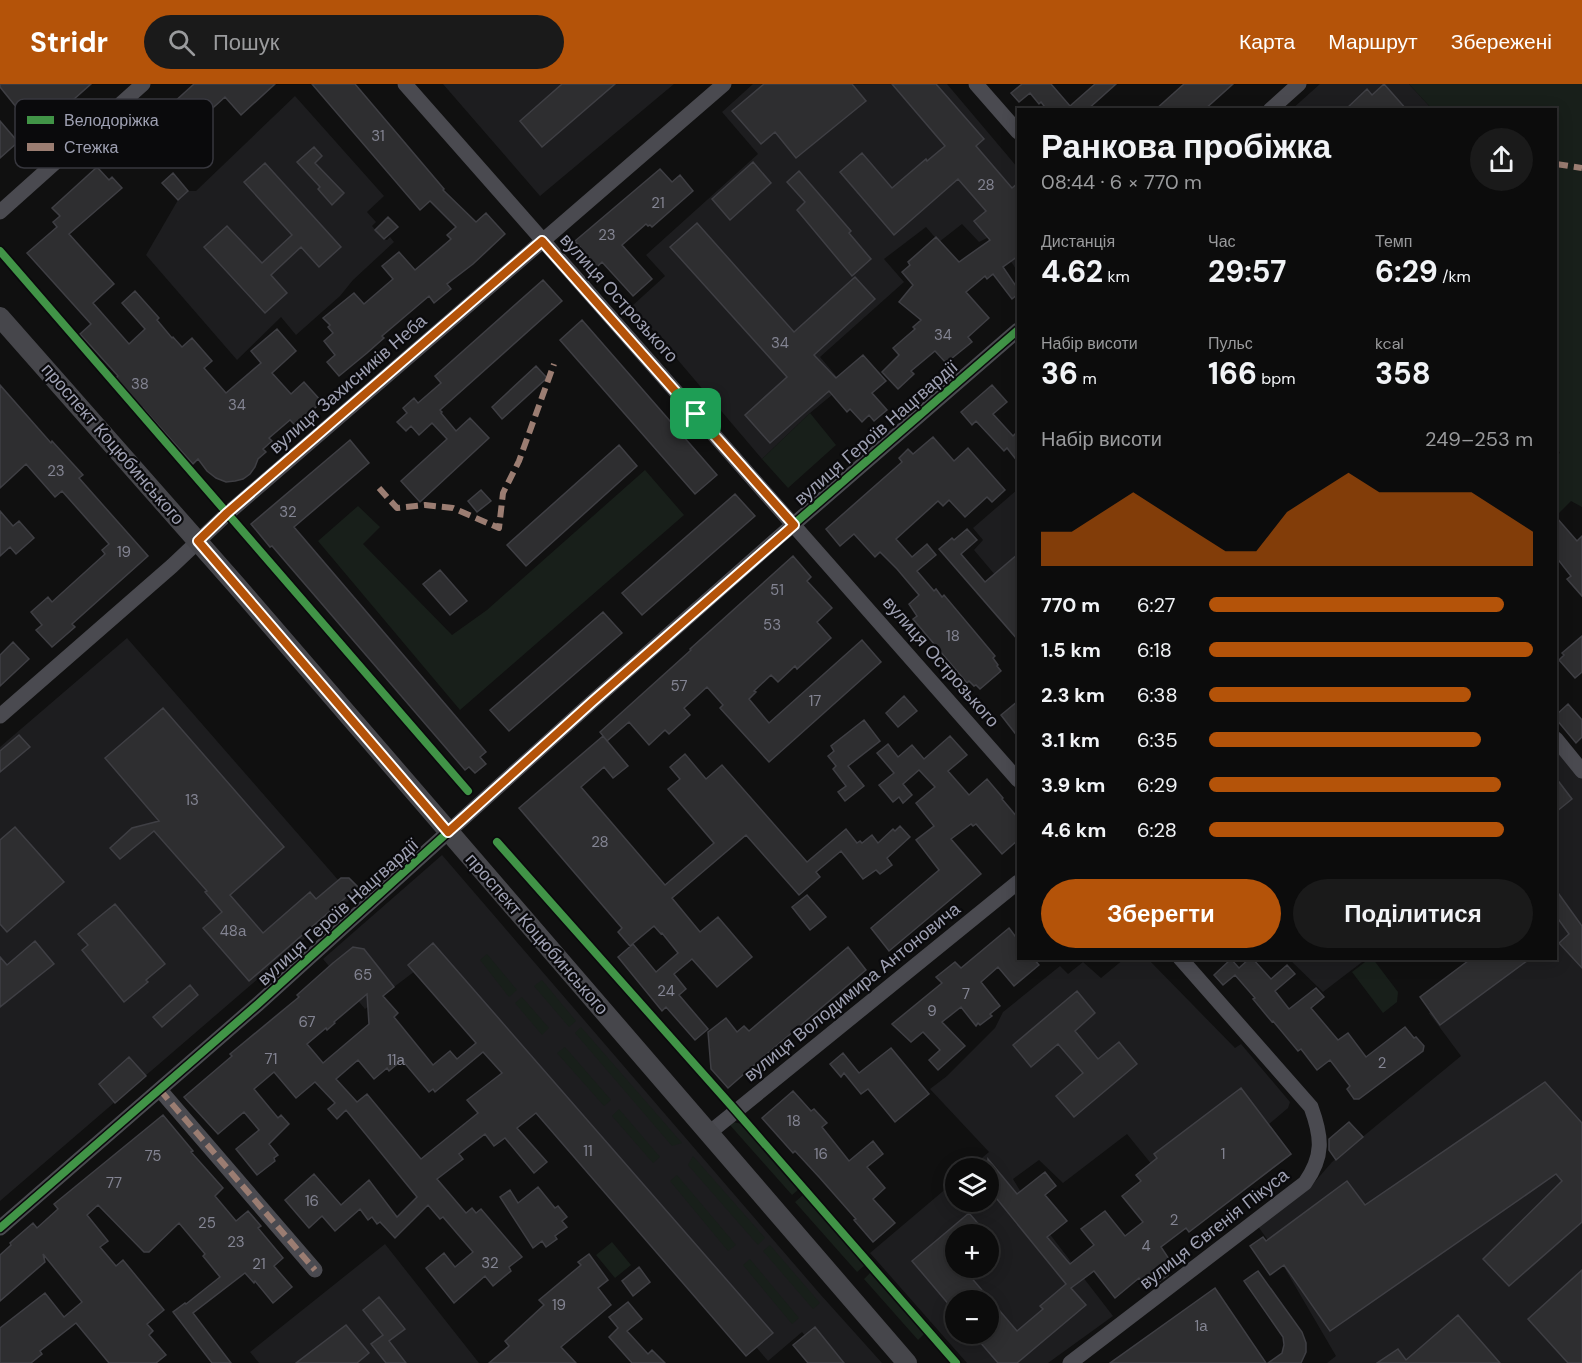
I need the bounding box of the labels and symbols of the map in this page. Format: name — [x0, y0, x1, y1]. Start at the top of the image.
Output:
legend — [15, 99, 213, 168]
text: Велодоріжка — [64, 110, 159, 131]
house number: 31 — [371, 126, 385, 146]
text: Стежка — [64, 137, 118, 158]
house number: 28 — [977, 175, 995, 195]
house number: 21 — [651, 193, 665, 213]
house number: 23 — [598, 225, 616, 245]
street label: вулиця Острозького — [554, 228, 684, 368]
street label: вулиця Захисників Неба — [264, 308, 432, 459]
house number: 34 — [934, 325, 952, 345]
house number: 34 — [771, 333, 789, 353]
street label: вулиця Героїв Нацгвардії — [789, 355, 963, 511]
street label: проспект Коцюбинського — [36, 358, 190, 530]
house number: 38 — [131, 374, 149, 394]
pin — [670, 388, 721, 439]
house number: 34 — [228, 395, 246, 415]
house number: 23 — [47, 461, 65, 481]
house number: 32 — [279, 502, 297, 522]
house number: 19 — [117, 542, 131, 562]
house number: 51 — [770, 580, 784, 600]
street label: вулиця Острозького — [877, 591, 1005, 733]
house number: 53 — [763, 615, 781, 635]
house number: 18 — [946, 626, 960, 646]
house number: 57 — [671, 676, 687, 696]
house number: 17 — [809, 691, 821, 711]
house number: 13 — [185, 790, 199, 810]
house number: 28 — [591, 832, 609, 852]
street label: вулиця Героїв Нацгвардії — [252, 833, 424, 991]
street label: проспект Коцюбинського — [460, 848, 614, 1020]
street label: вулиця Володимира Антоновича — [739, 897, 966, 1087]
house number: 48а — [220, 921, 247, 941]
house number: 65 — [354, 965, 372, 985]
house number: 24 — [657, 981, 675, 1001]
house number: 7 — [962, 984, 970, 1004]
house number: 9 — [927, 1001, 937, 1021]
house number: 67 — [298, 1012, 316, 1032]
house number: 71 — [265, 1049, 277, 1069]
house number: 11а — [387, 1050, 406, 1070]
house number: 2 — [1378, 1053, 1386, 1073]
house number: 18 — [787, 1111, 801, 1131]
house number: 11 — [583, 1141, 593, 1161]
house number: 16 — [814, 1144, 828, 1164]
house number: 1 — [1221, 1144, 1225, 1164]
house number: 75 — [145, 1146, 161, 1166]
street label: вулиця Євгенія Пікуса — [1134, 1163, 1294, 1295]
house number: 77 — [106, 1173, 122, 1193]
house number: 16 — [305, 1191, 319, 1211]
house number: 2 — [1170, 1210, 1178, 1230]
house number: 25 — [198, 1213, 216, 1233]
house number: 23 — [227, 1232, 245, 1252]
house number: 4 — [1141, 1236, 1151, 1256]
house number: 32 — [481, 1253, 499, 1273]
house number: 21 — [252, 1254, 266, 1274]
house number: 19 — [552, 1295, 566, 1315]
house number: 1а — [1194, 1316, 1208, 1336]

